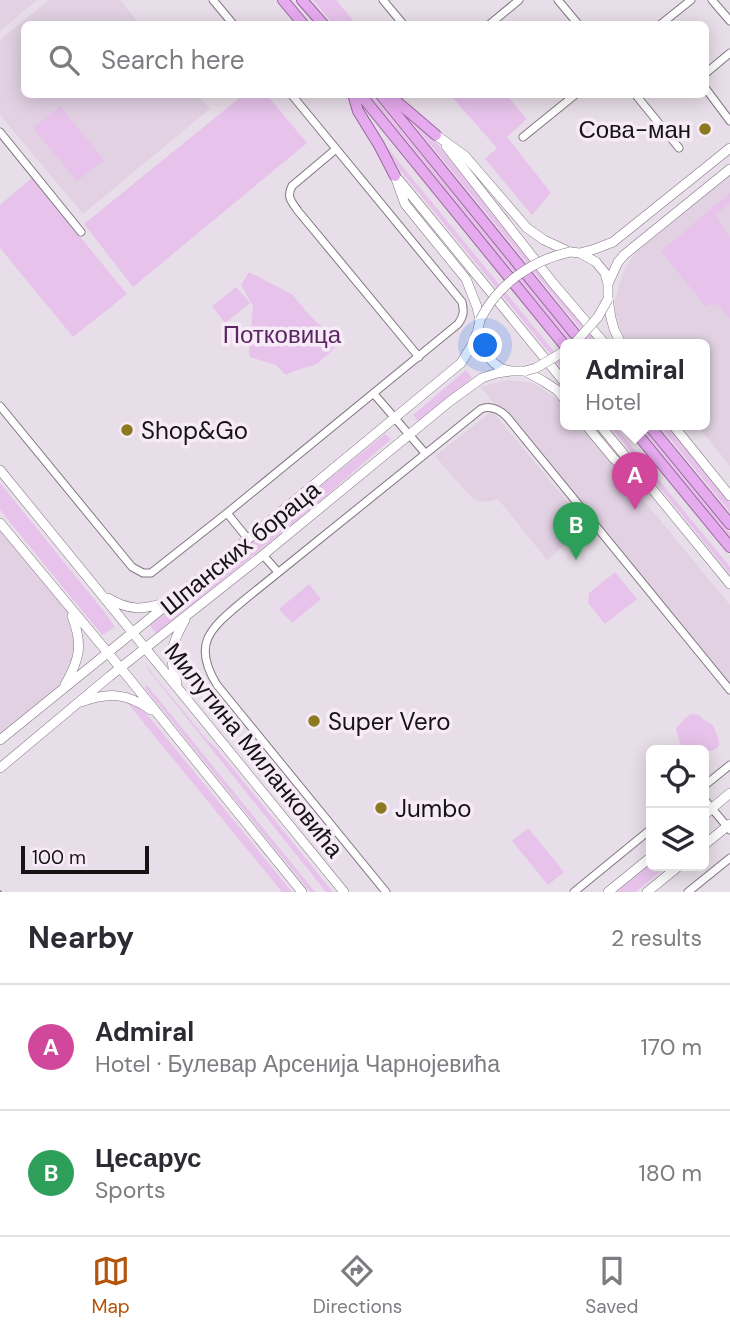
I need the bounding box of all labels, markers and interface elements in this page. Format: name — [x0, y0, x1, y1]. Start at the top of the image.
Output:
search box — [21, 21, 709, 98]
icon: search — [45, 41, 83, 79]
text: Search here — [101, 43, 244, 77]
place label: Сова-ман — [578, 114, 691, 145]
marker: Сова-ман — [697, 121, 713, 137]
park label: Потковица — [223, 319, 342, 350]
your location — [468, 328, 502, 362]
popup — [560, 339, 710, 430]
text: Admiral — [585, 353, 685, 387]
text: Hotel — [585, 387, 641, 417]
place label: Shop&Go — [141, 415, 248, 446]
marker: Shop&Go — [119, 422, 135, 438]
pin: A — [612, 452, 658, 510]
street label: Шпанских бораца — [154, 474, 327, 622]
pin: B — [553, 502, 599, 560]
street label: Милутина Миланковића — [158, 636, 351, 864]
place label: Super Vero — [328, 706, 450, 737]
marker: Super Vero — [306, 713, 322, 729]
map controls — [646, 745, 709, 871]
button: locate — [646, 745, 709, 808]
place label: Jumbo — [395, 793, 471, 824]
marker: Jumbo — [373, 800, 389, 816]
button: layers — [646, 808, 709, 871]
scale bar — [21, 843, 149, 875]
text: 100 m — [32, 845, 86, 870]
text: Nearby — [28, 918, 134, 957]
text: 2 results — [611, 923, 702, 953]
text: Admiral — [95, 1015, 194, 1049]
text: A — [43, 1032, 59, 1062]
text: 170 m — [641, 1032, 702, 1062]
text: Hotel · Булевар Арсенија Чарнојевића — [95, 1049, 500, 1079]
text: Цесарус — [95, 1141, 201, 1175]
text: B — [44, 1158, 58, 1188]
text: 180 m — [638, 1158, 702, 1188]
text: Sports — [95, 1175, 165, 1205]
tab: Map — [92, 1252, 130, 1319]
tab: Directions — [313, 1252, 402, 1319]
tab: Saved — [585, 1252, 638, 1319]

